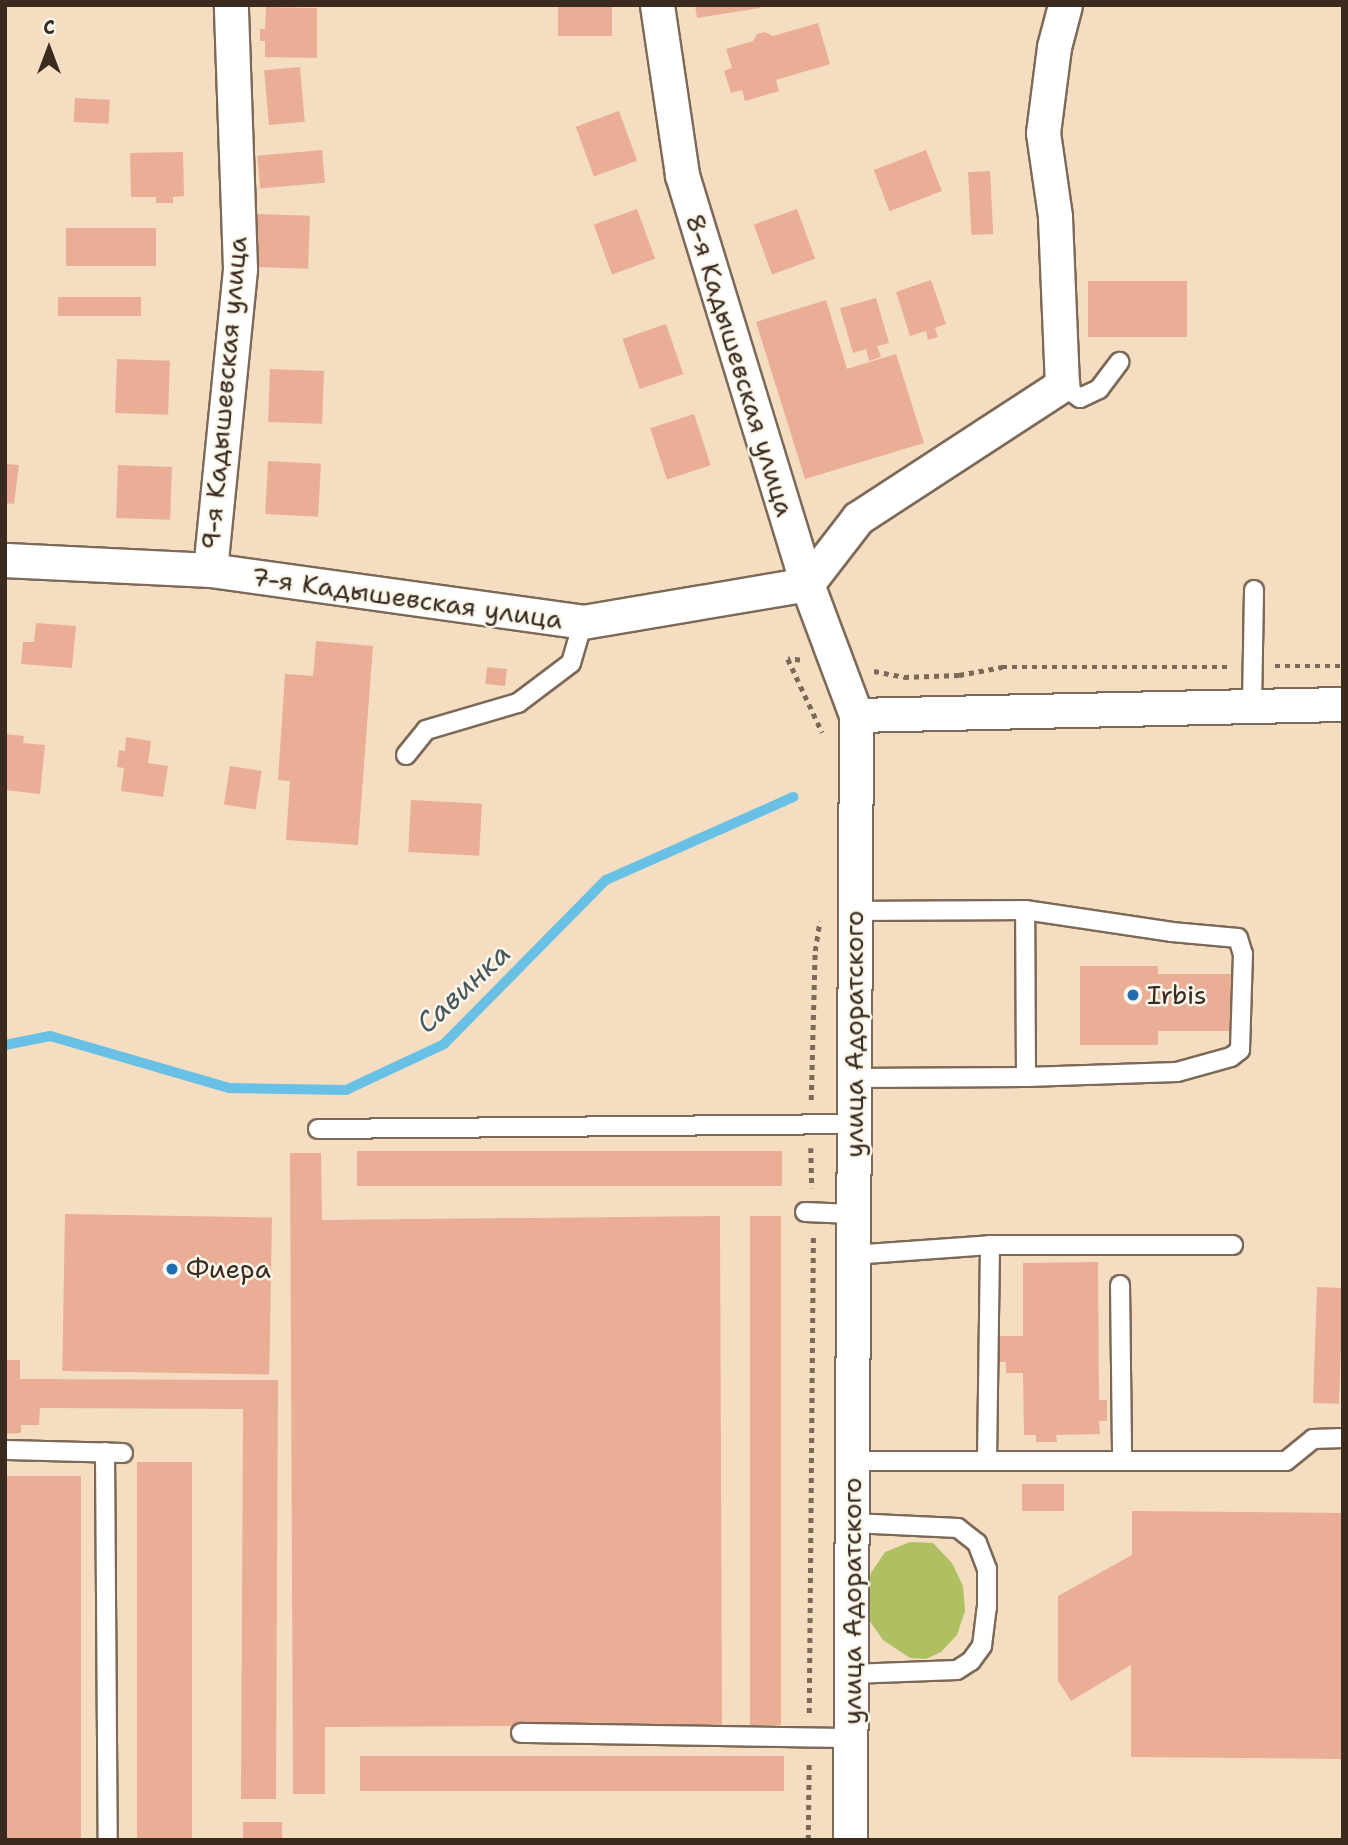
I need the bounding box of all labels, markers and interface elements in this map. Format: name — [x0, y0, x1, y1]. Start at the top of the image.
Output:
north arrow — [14, 14, 84, 84]
text: С — [43, 15, 55, 40]
street label: 8-я Кадышевская улица — [679, 210, 801, 520]
street label: 9-я Кадышевская улица — [195, 235, 253, 551]
street label: 7-я Кадышевская улица — [249, 561, 565, 635]
street label: улица Адоратского — [838, 910, 870, 1158]
water label: Савинка — [409, 936, 517, 1040]
place label: Irbis — [1147, 979, 1207, 1011]
marker: Irbis — [1125, 987, 1141, 1003]
place label: Фиера — [186, 1253, 271, 1285]
marker: Фиера — [164, 1261, 180, 1277]
street label: улица Адоратского — [836, 1477, 868, 1725]

